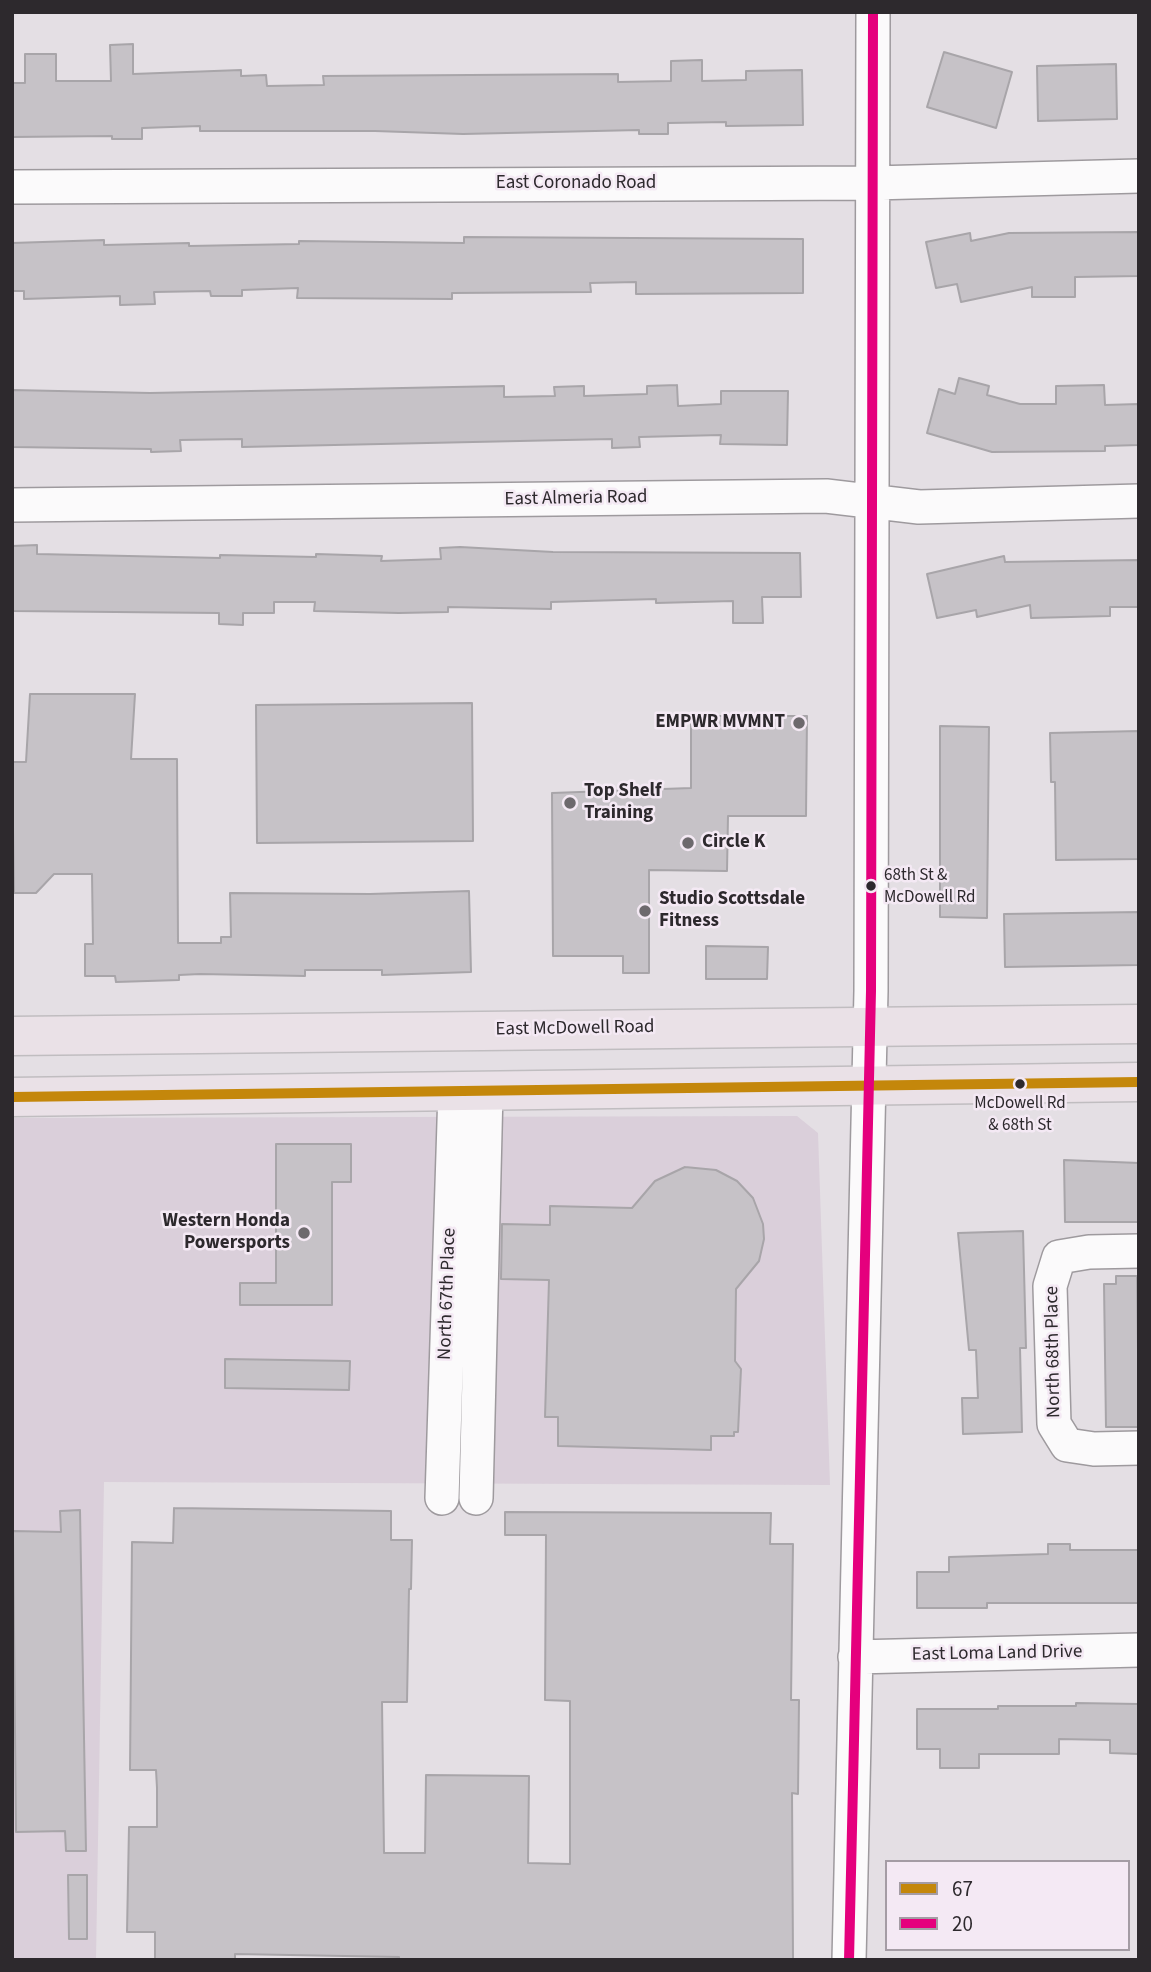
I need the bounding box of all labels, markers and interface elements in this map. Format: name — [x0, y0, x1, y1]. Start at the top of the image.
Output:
street label: East Coronado Road — [496, 173, 656, 195]
street label: East Almeria Road — [504, 486, 648, 512]
place label: EMPWR MVMNT — [655, 712, 785, 734]
marker: EMPWR MVMNT — [791, 715, 807, 731]
place label: Top Shelf Training — [584, 781, 662, 825]
marker: Top Shelf Training — [562, 795, 578, 811]
place label: Circle K — [702, 832, 765, 854]
marker: Circle K — [680, 835, 696, 851]
place label: 68th St & McDowell Rd — [884, 866, 975, 906]
marker: 68th St & McDowell Rd — [864, 879, 878, 893]
place label: Studio Scottsdale Fitness — [659, 889, 805, 933]
marker: Studio Scottsdale Fitness — [637, 903, 653, 919]
street label: East McDowell Road — [495, 1016, 655, 1042]
marker: McDowell Rd & 68th St — [1013, 1077, 1027, 1091]
place label: McDowell Rd & 68th St — [974, 1094, 1066, 1134]
place label: Western Honda Powersports — [163, 1211, 290, 1255]
marker: Western Honda Powersports — [296, 1225, 312, 1241]
street label: North 67th Place — [434, 1228, 462, 1360]
street label: North 68th Place — [1041, 1286, 1067, 1418]
street label: East Loma Land Drive — [912, 1641, 1082, 1667]
legend — [885, 1860, 1130, 1951]
text: 67 — [952, 1874, 973, 1904]
text: 20 — [952, 1909, 973, 1939]

